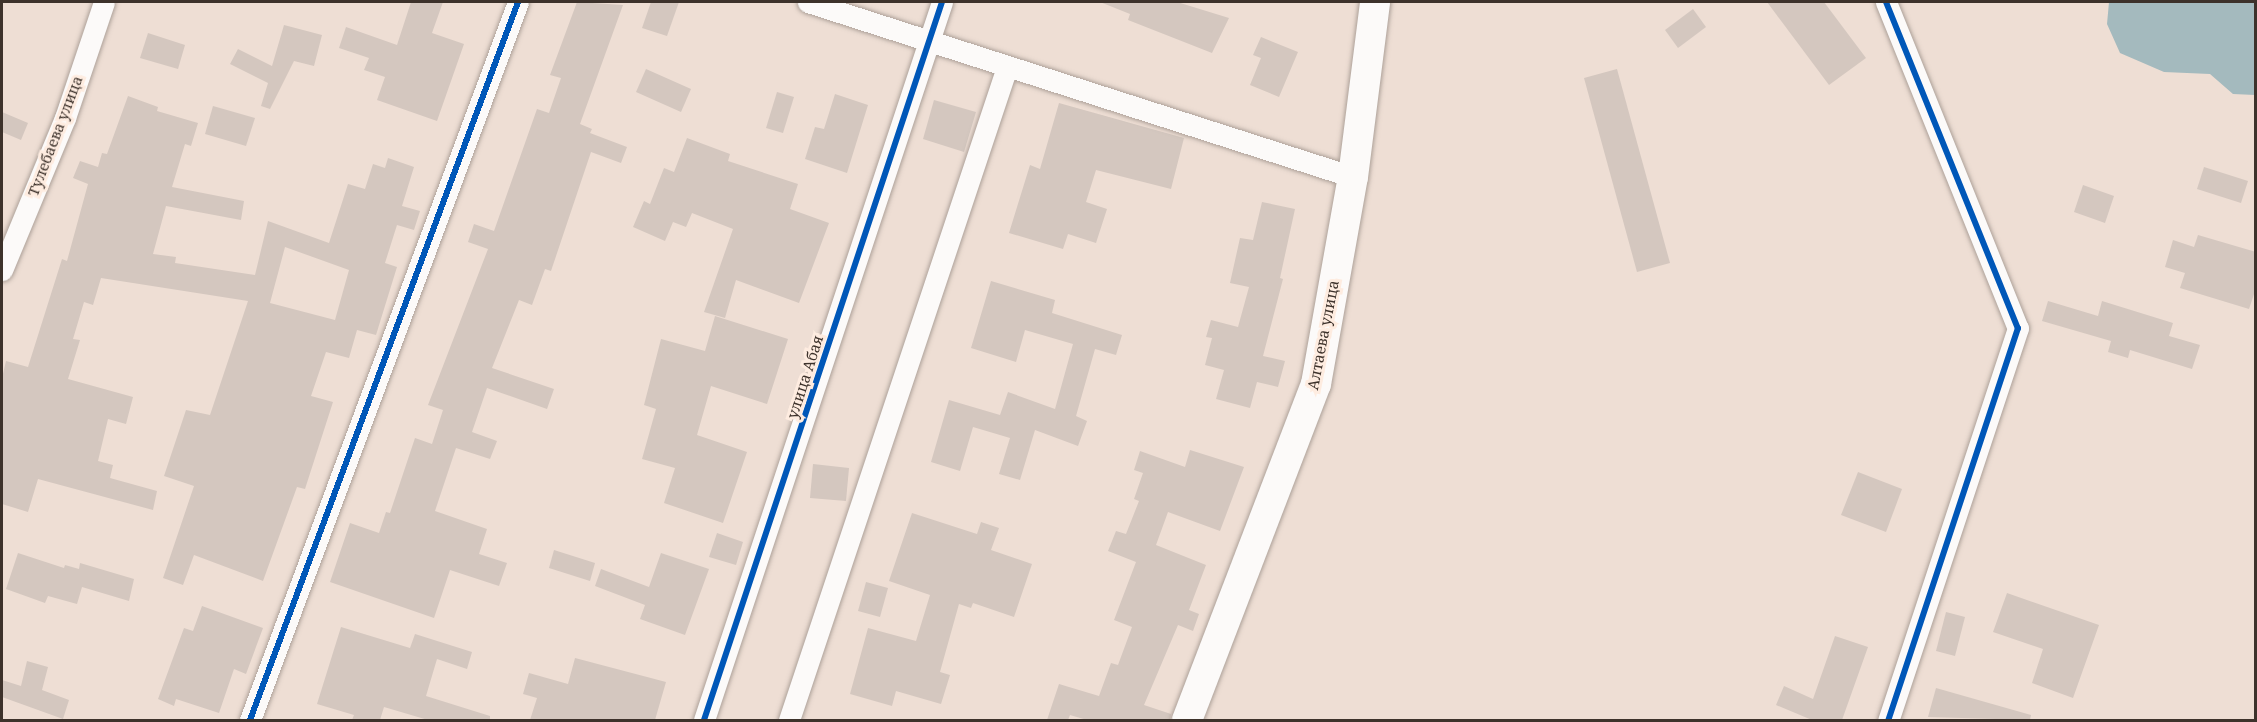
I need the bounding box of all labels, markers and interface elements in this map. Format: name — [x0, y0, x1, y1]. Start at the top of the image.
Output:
street label: Тулебаева улица — [24, 73, 86, 199]
street label: Алтаева улица — [1304, 279, 1342, 391]
street label: улица Абая — [783, 333, 827, 421]

